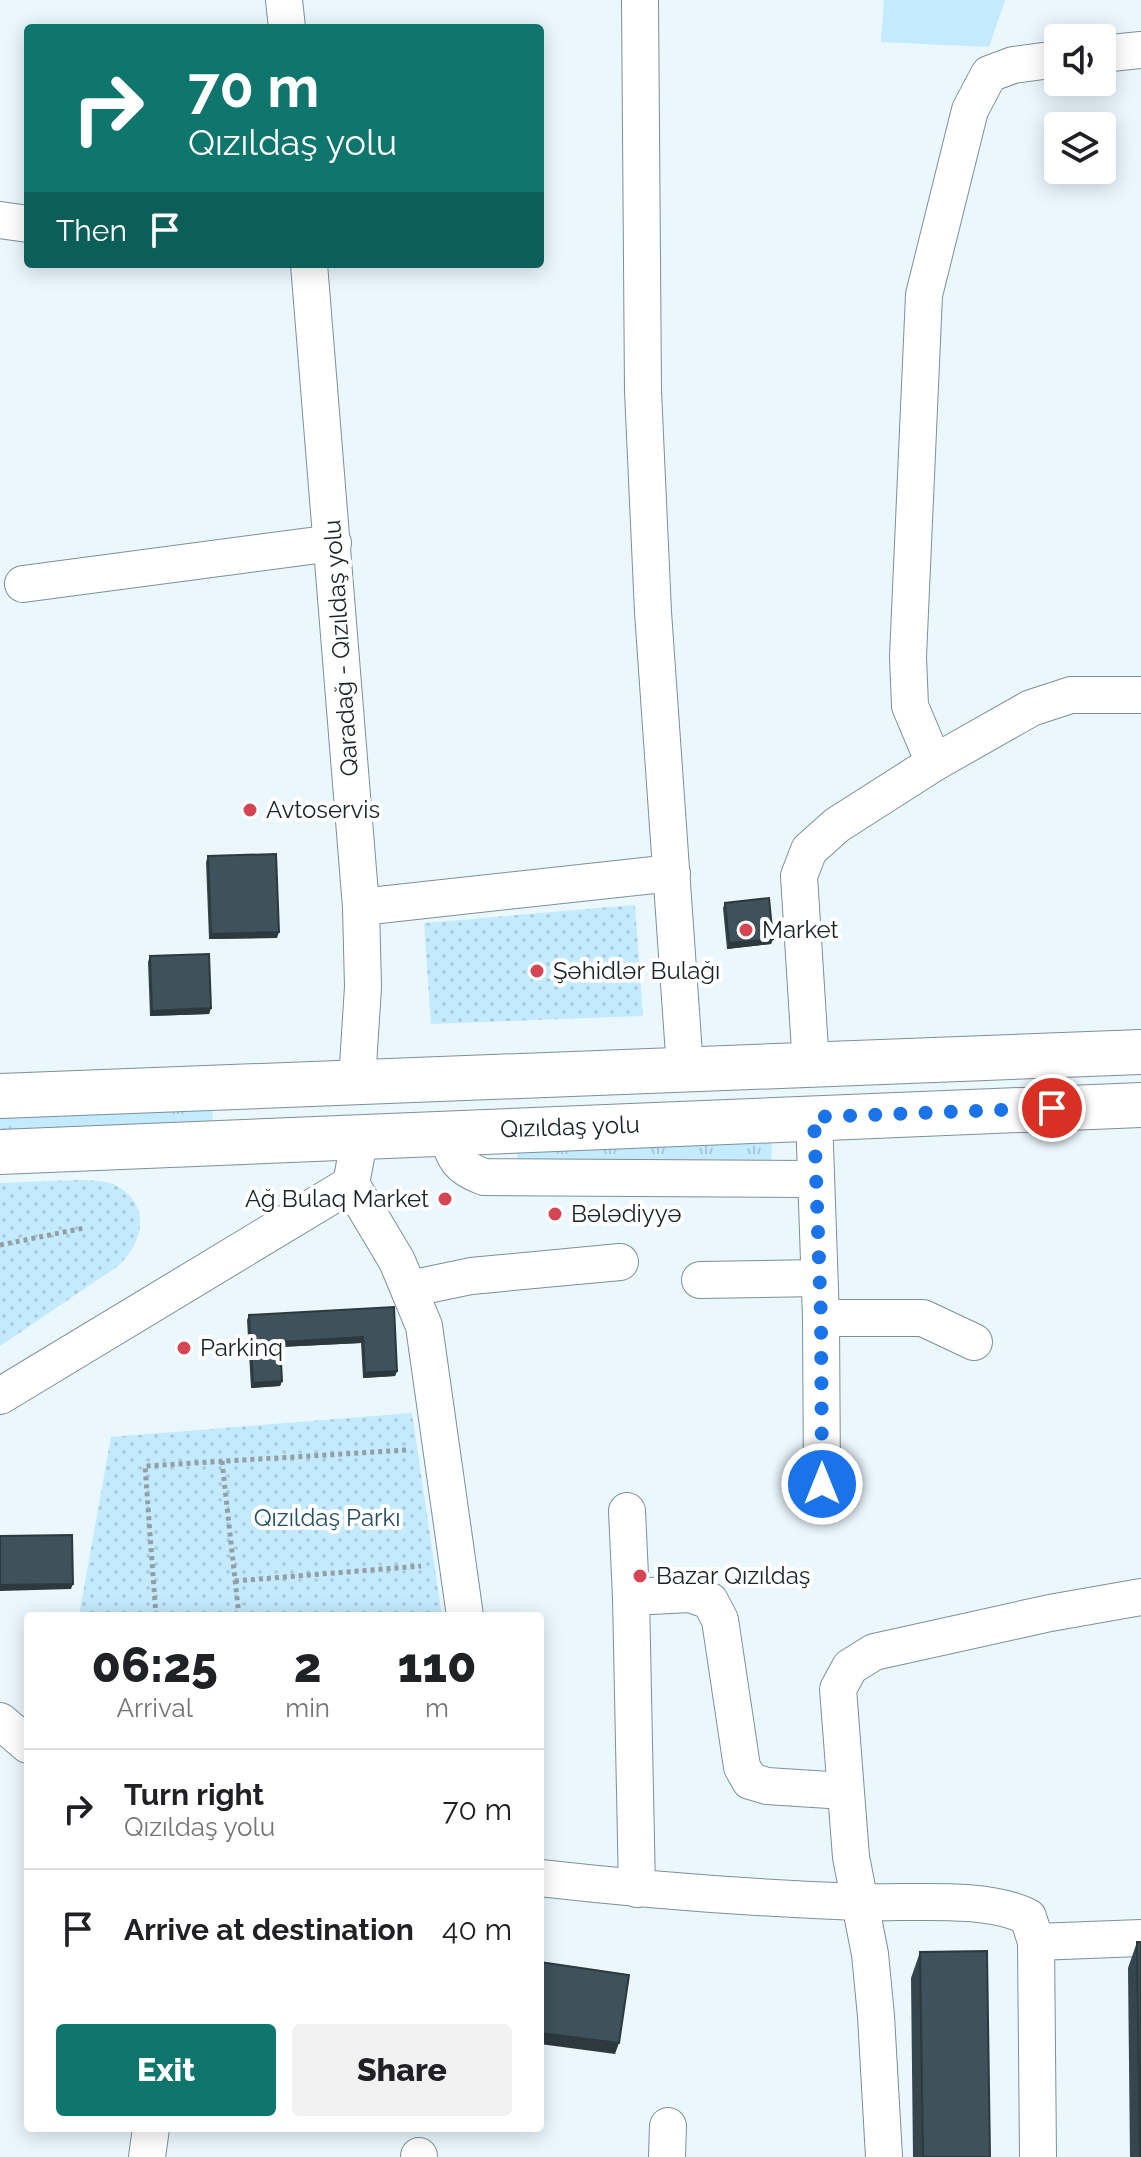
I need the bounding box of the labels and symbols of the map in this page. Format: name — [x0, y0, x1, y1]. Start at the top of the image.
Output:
street label: Qaradağ - Qızıldaş yolu — [317, 519, 364, 777]
place label: Avtoservis — [266, 795, 380, 824]
marker: Avtoservis — [241, 801, 259, 819]
place label: Market — [762, 915, 839, 944]
marker: Market — [737, 921, 755, 939]
place label: Şəhidlər Bulağı — [553, 956, 720, 985]
marker: Şəhidlər Bulağı — [528, 962, 546, 980]
pin — [1018, 1074, 1086, 1142]
street label: Qızıldaş yolu — [500, 1110, 640, 1143]
place label: Ağ Bulaq Market — [245, 1184, 429, 1213]
marker: Ağ Bulaq Market — [436, 1190, 454, 1208]
place label: Bələdiyyə — [571, 1199, 682, 1228]
marker: Bələdiyyə — [546, 1205, 564, 1223]
place label: Parkinq — [200, 1333, 283, 1362]
marker: Parkinq — [175, 1339, 193, 1357]
position arrow — [780, 1442, 864, 1526]
park label: Qızıldaş Parkı — [254, 1503, 400, 1532]
place label: Bazar Qızıldaş — [656, 1561, 810, 1590]
marker: Bazar Qızıldaş — [631, 1567, 649, 1585]

